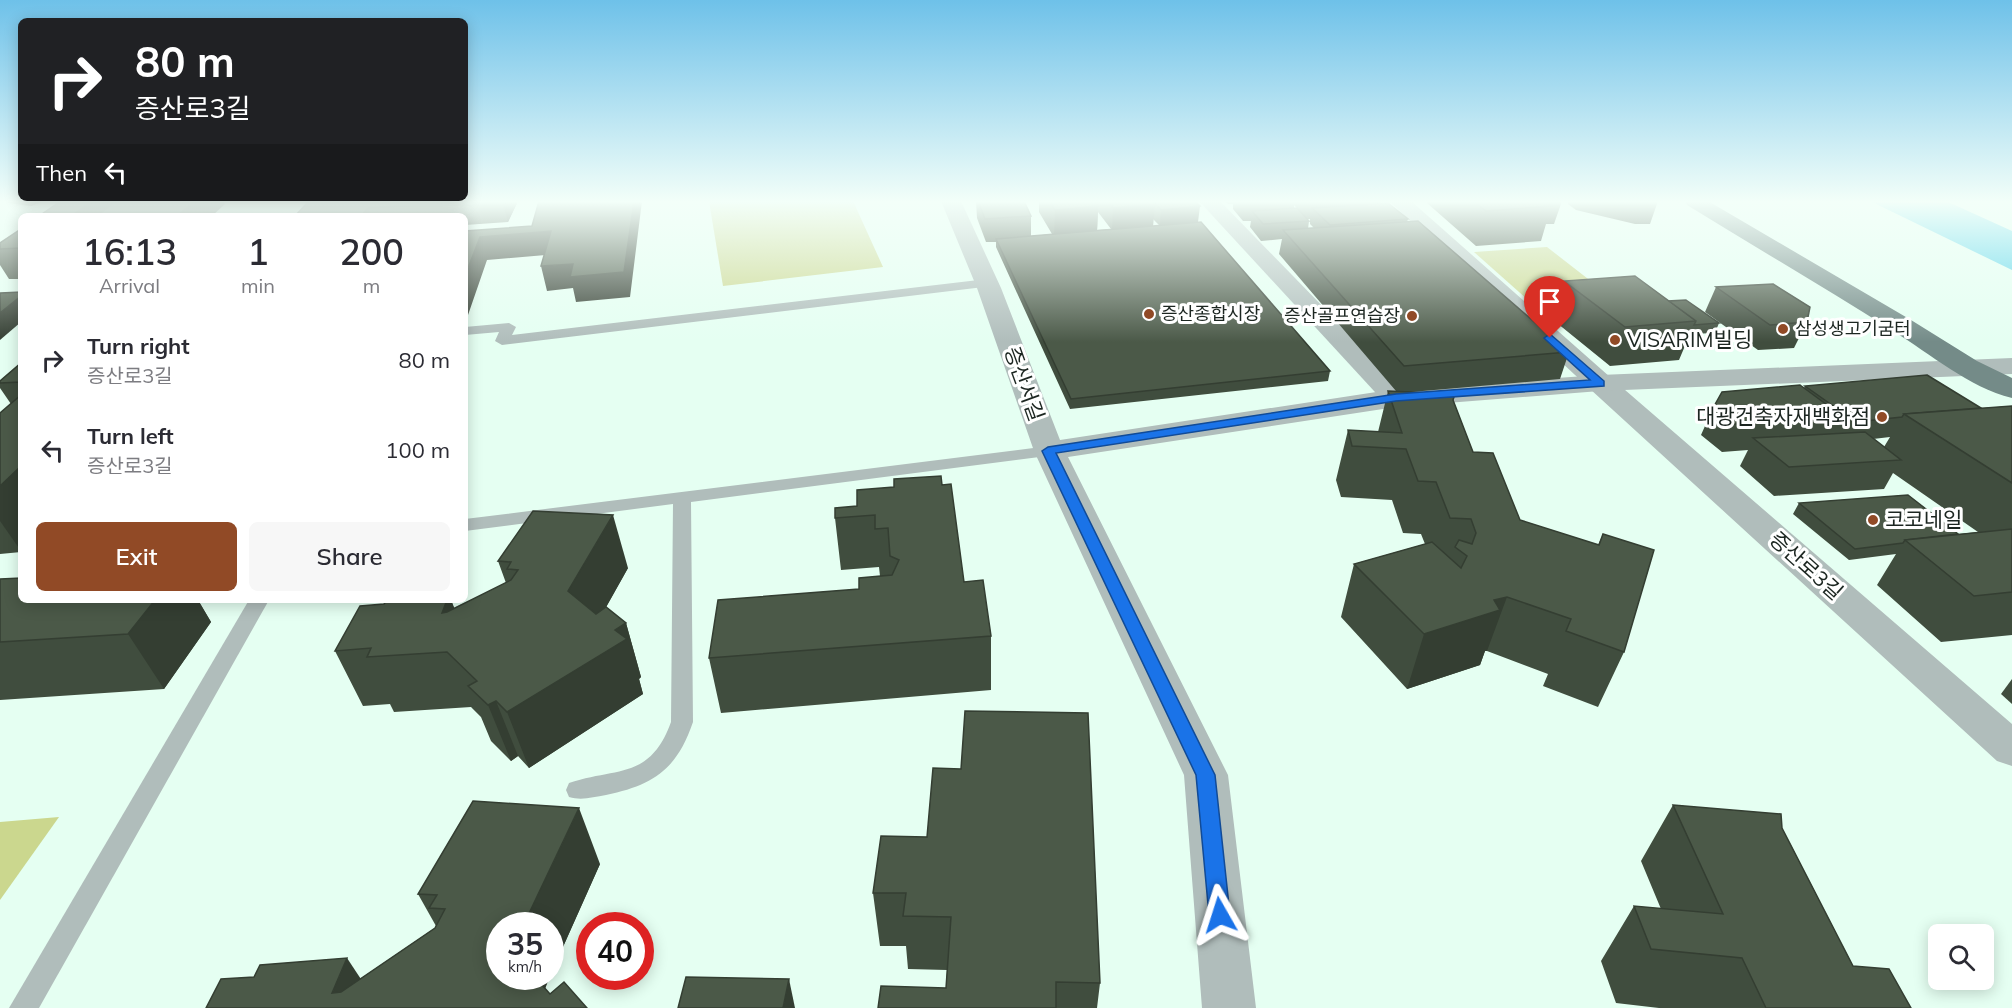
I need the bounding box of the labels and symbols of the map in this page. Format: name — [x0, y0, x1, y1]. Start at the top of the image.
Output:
pin — [1524, 276, 1575, 338]
place label: 증산종합시장 — [1161, 302, 1260, 325]
place label: 증산골프연습장 — [1284, 304, 1400, 327]
marker: 증산종합시장 — [1142, 307, 1156, 321]
marker: 증산골프연습장 — [1405, 309, 1419, 323]
place label: 삼성생고기굼터 — [1795, 317, 1911, 340]
marker: 삼성생고기굼터 — [1776, 322, 1790, 336]
place label: VISARIM빌딩 — [1627, 326, 1752, 352]
marker: VISARIM빌딩 — [1608, 333, 1622, 347]
street label: 증산서길 — [1000, 343, 1050, 424]
place label: 대광건축자재백화점 — [1696, 403, 1870, 429]
marker: 대광건축자재백화점 — [1875, 410, 1889, 424]
place label: 코코네일 — [1885, 506, 1962, 532]
marker: 코코네일 — [1866, 513, 1880, 527]
street label: 증산로3길 — [1765, 526, 1849, 605]
position arrow — [1188, 883, 1252, 947]
speed limit sign: 40 — [576, 912, 654, 990]

